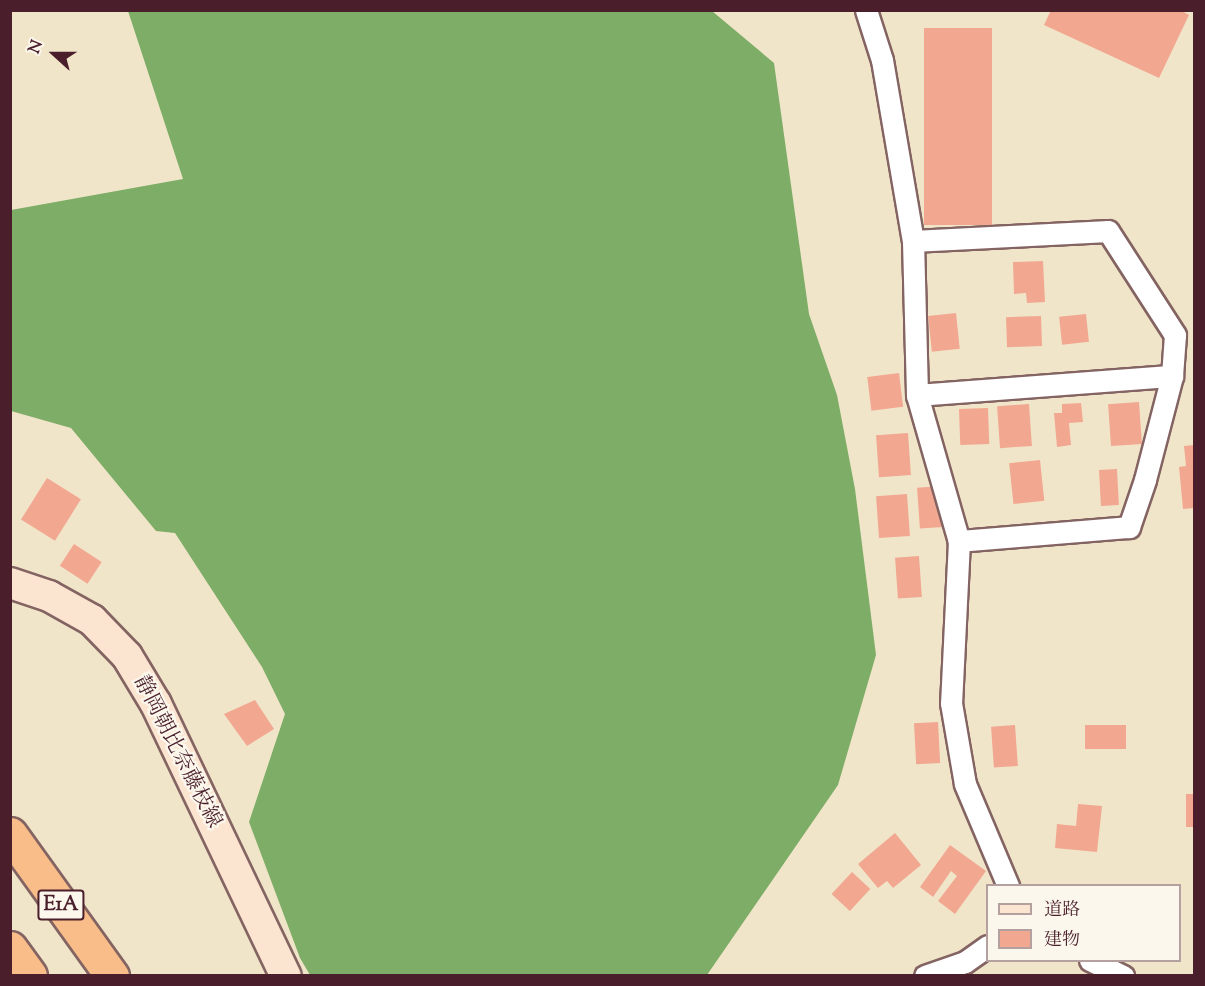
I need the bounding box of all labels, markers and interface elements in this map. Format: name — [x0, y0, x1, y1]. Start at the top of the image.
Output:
north arrow — [24, 24, 84, 84]
text: N — [24, 37, 50, 57]
street label: 静岡朝比奈藤枝線 — [128, 671, 226, 833]
legend — [986, 884, 1181, 962]
road number: E1A — [37, 888, 85, 922]
text: 道路 — [1044, 898, 1080, 924]
text: 建物 — [1044, 928, 1080, 954]

